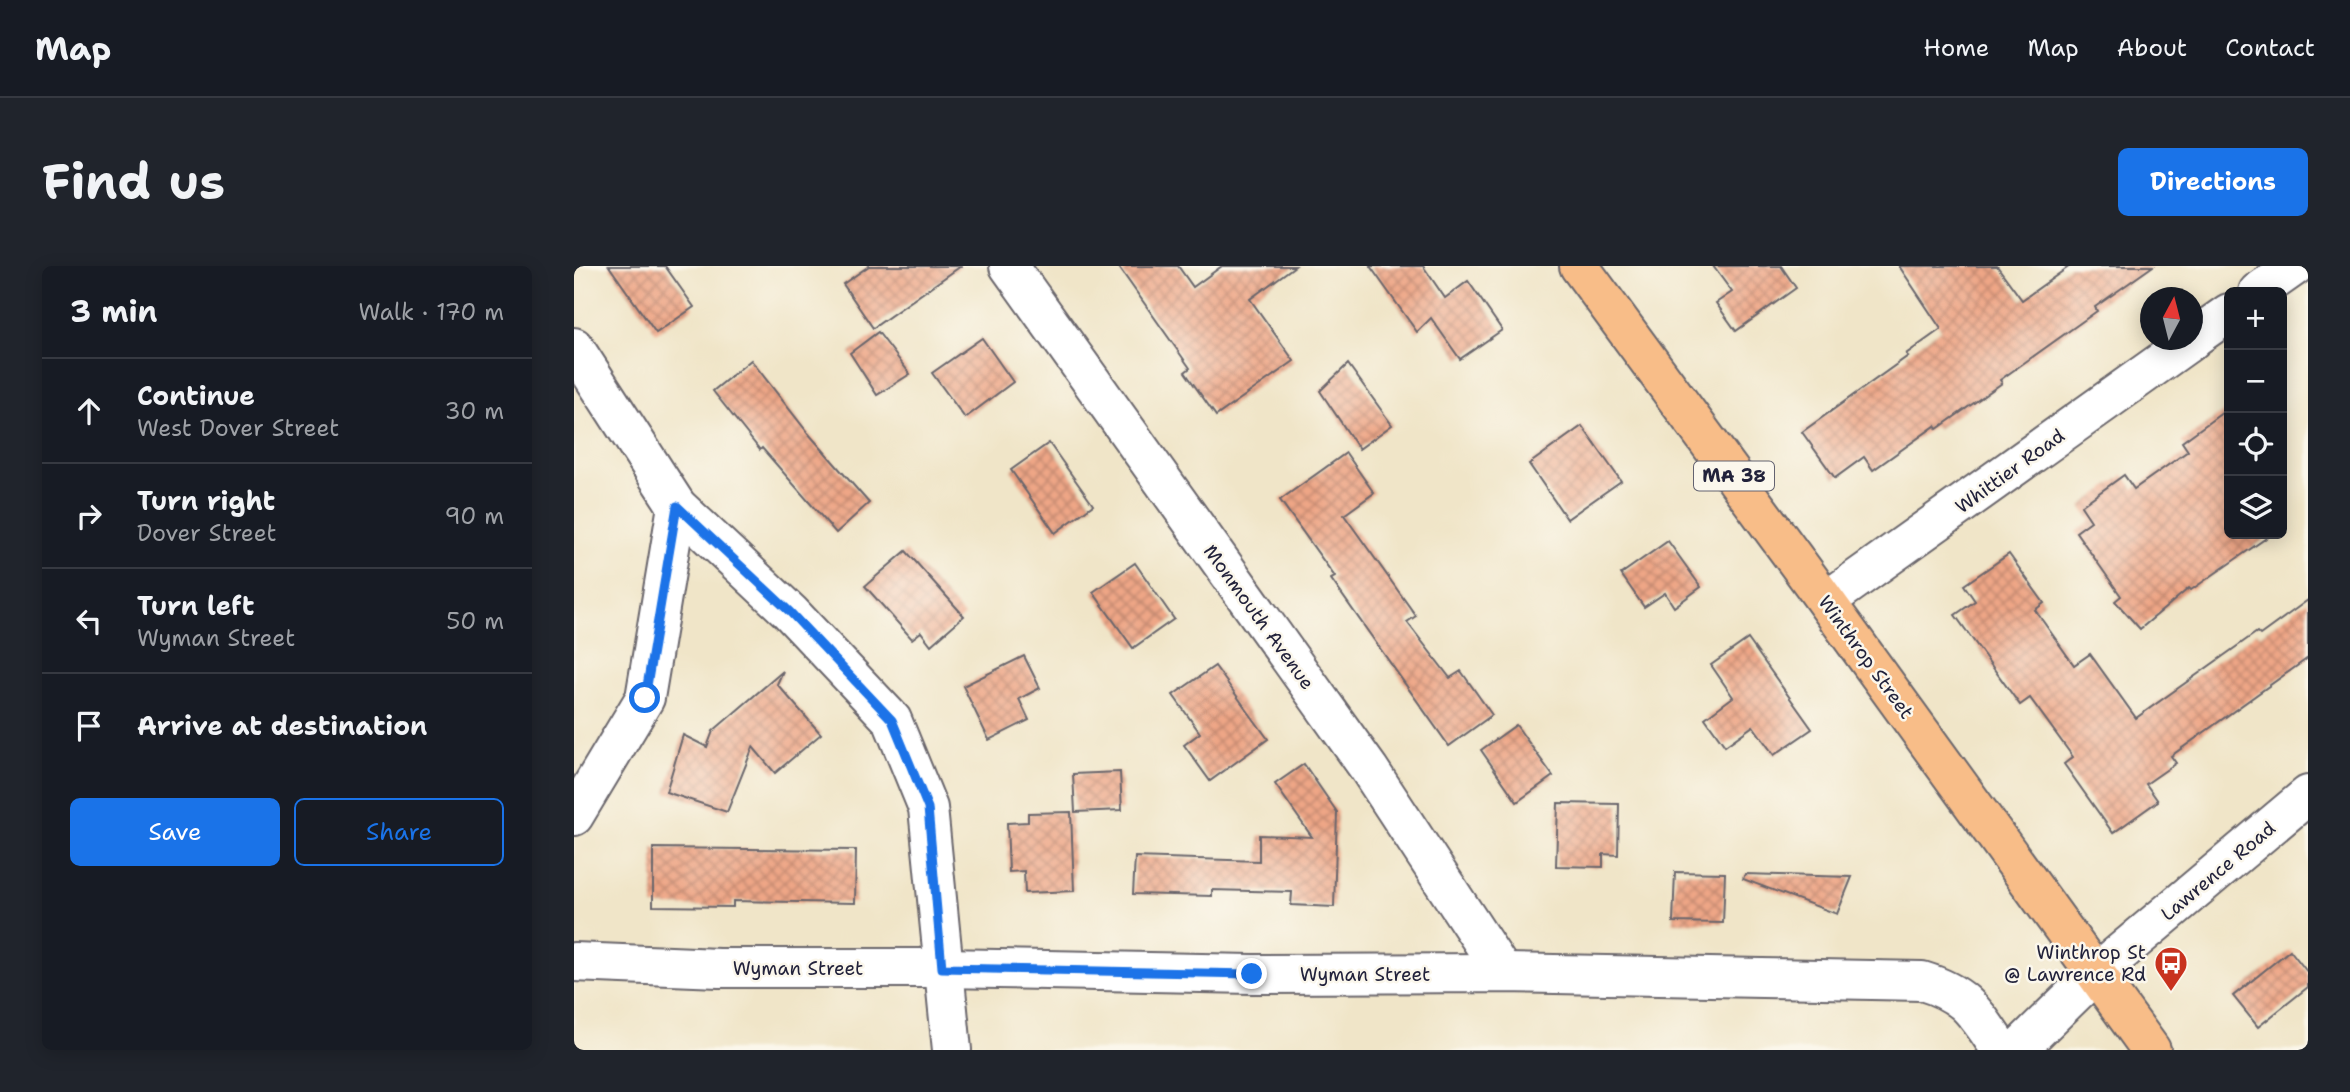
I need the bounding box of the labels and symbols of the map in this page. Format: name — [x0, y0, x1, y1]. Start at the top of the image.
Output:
north arrow — [2140, 287, 2203, 350]
street label: Whittier Road — [1950, 423, 2070, 519]
road number: MA 38 — [1694, 462, 1774, 490]
street label: Monmouth Avenue — [1198, 540, 1320, 694]
street label: Winthrop Street — [1813, 590, 1919, 724]
route start — [629, 682, 660, 713]
street label: Lawrence Road — [2155, 816, 2281, 926]
place label: Winthrop St @ Lawrence Rd — [2004, 940, 2146, 987]
bus stop icon: Winthrop St @ Lawrence Rd — [2152, 944, 2190, 993]
street label: Wyman Street — [733, 956, 863, 981]
route end — [1236, 958, 1267, 989]
street label: Wyman Street — [1300, 962, 1430, 987]

